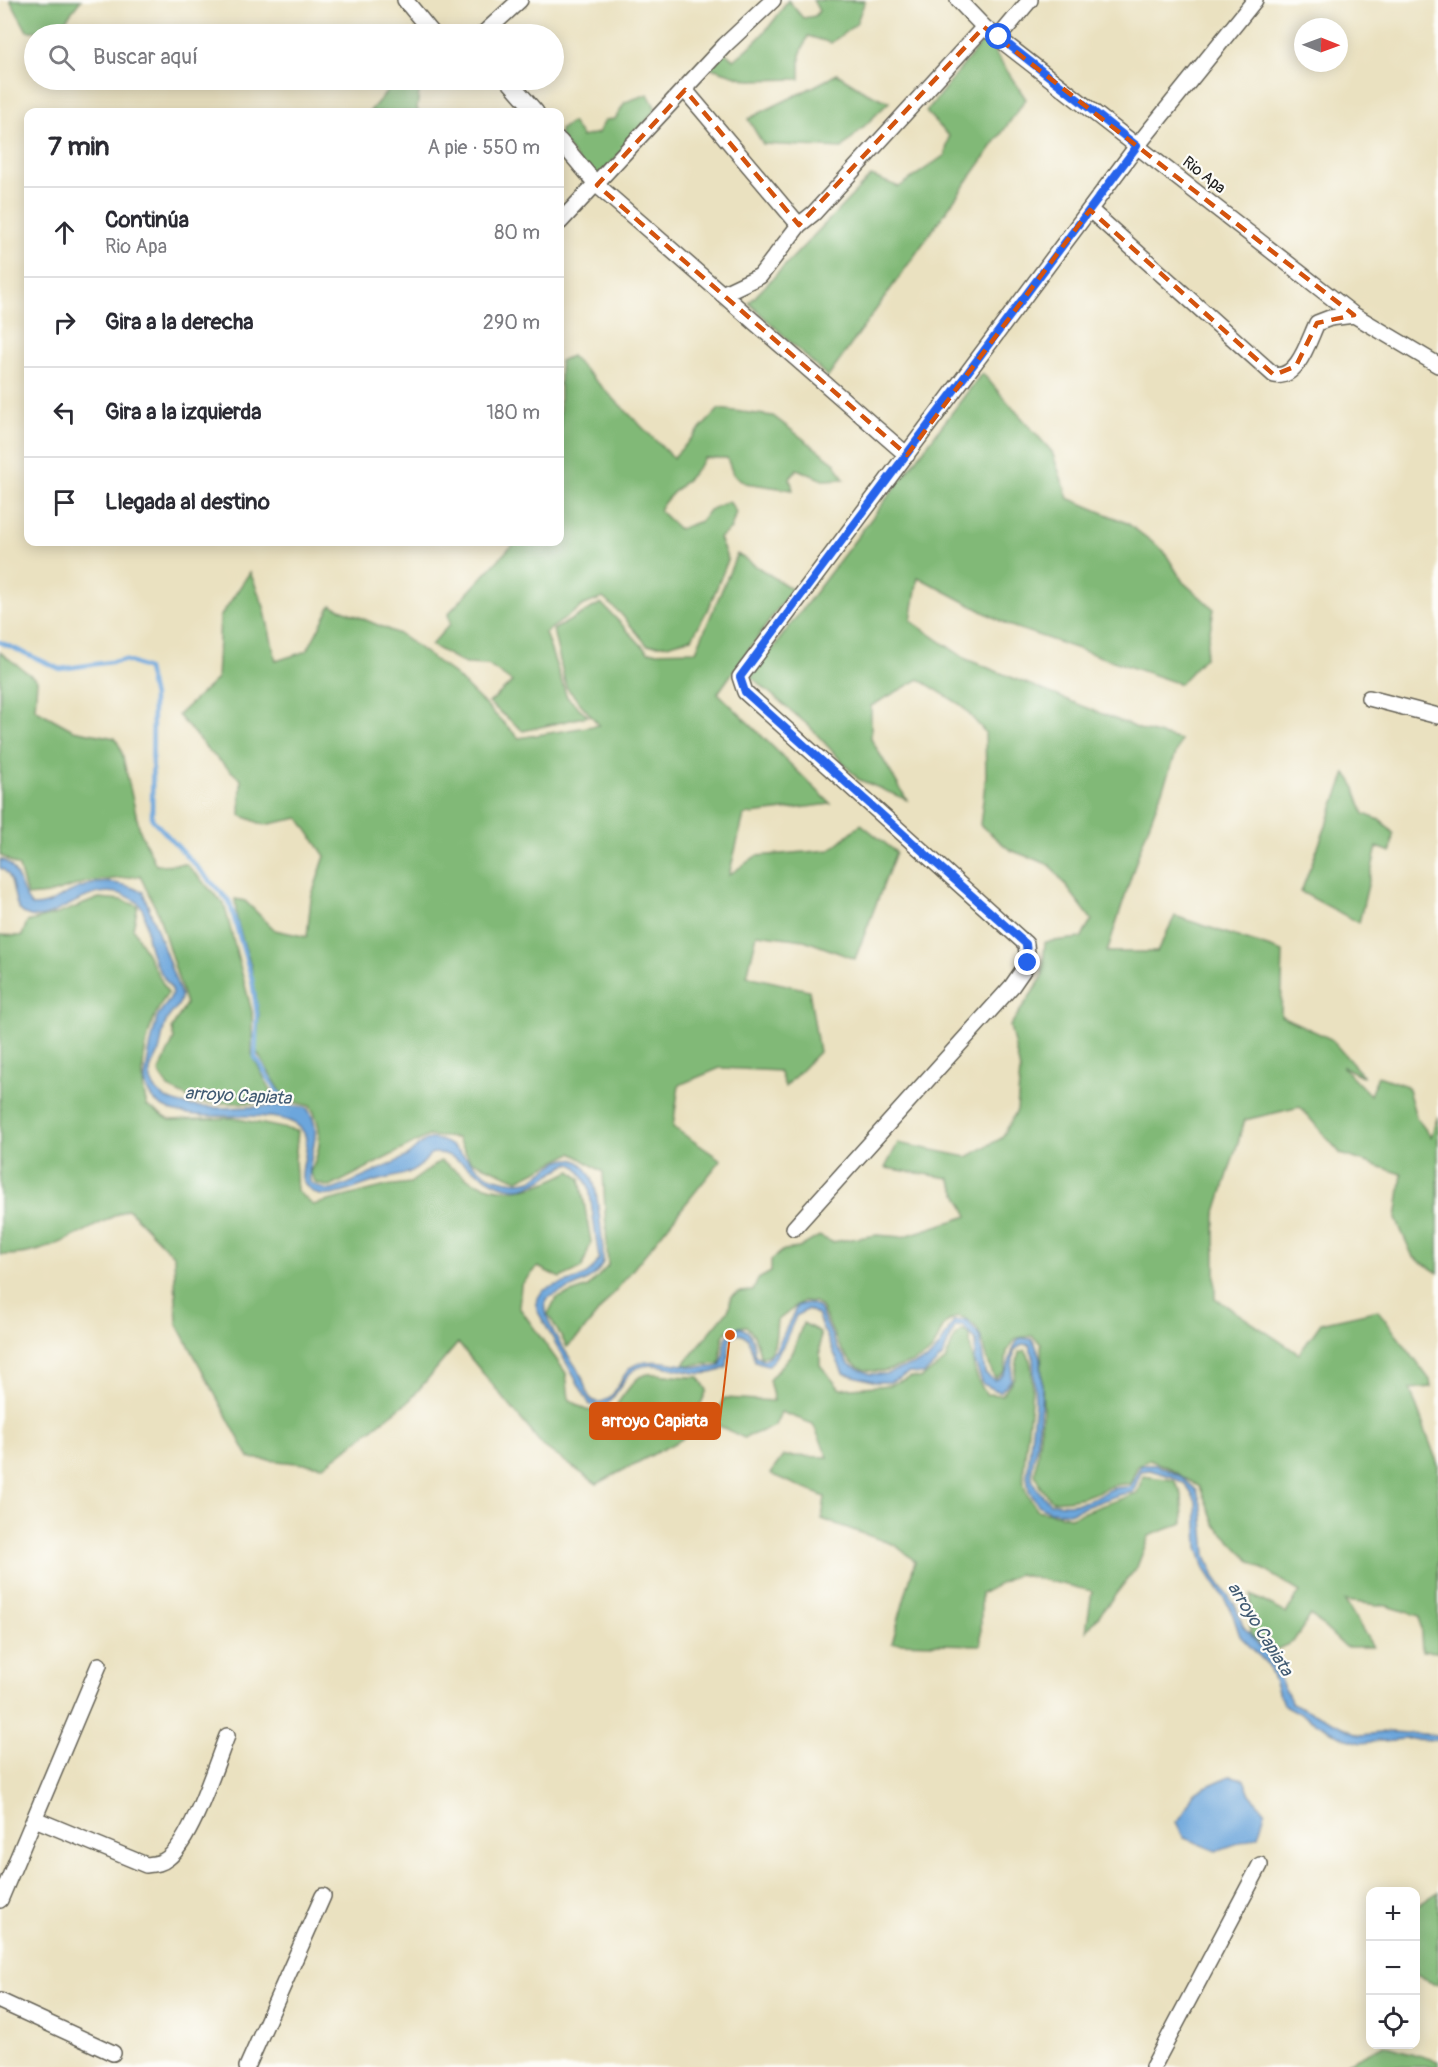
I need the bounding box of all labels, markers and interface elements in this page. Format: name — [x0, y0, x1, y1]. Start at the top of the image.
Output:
north arrow — [1294, 18, 1348, 72]
route start — [985, 23, 1011, 49]
search box — [24, 24, 564, 90]
icon: search — [45, 41, 78, 74]
text: Buscar aquí — [93, 43, 198, 71]
text: 7 min — [48, 131, 110, 163]
text: A pie · 550 m — [427, 135, 540, 160]
street label: Rio Apa — [1178, 152, 1230, 198]
text: Continúa — [105, 206, 189, 234]
icon: ahead — [48, 216, 81, 249]
text: 80 m — [494, 220, 540, 245]
text: Rio Apa — [105, 234, 167, 259]
icon: right — [48, 306, 81, 339]
text: Gira a la derecha — [105, 308, 253, 336]
text: 290 m — [483, 310, 540, 335]
icon: left — [48, 396, 81, 429]
text: Gira a la izquierda — [105, 398, 262, 426]
text: 180 m — [486, 400, 540, 425]
icon: arrive — [48, 486, 81, 519]
text: Llegada al destino — [105, 488, 270, 516]
route end — [1014, 949, 1040, 975]
water label: arroyo Capiata — [184, 1082, 293, 1110]
callout: arroyo Capiata — [590, 1403, 720, 1439]
text: arroyo Capiata — [602, 1410, 709, 1433]
water label: arroyo Capiata — [1222, 1578, 1299, 1682]
map controls — [1366, 1887, 1420, 2049]
button: + — [1366, 1887, 1420, 1941]
button: − — [1366, 1941, 1420, 1995]
button: locate — [1366, 1995, 1420, 2049]

